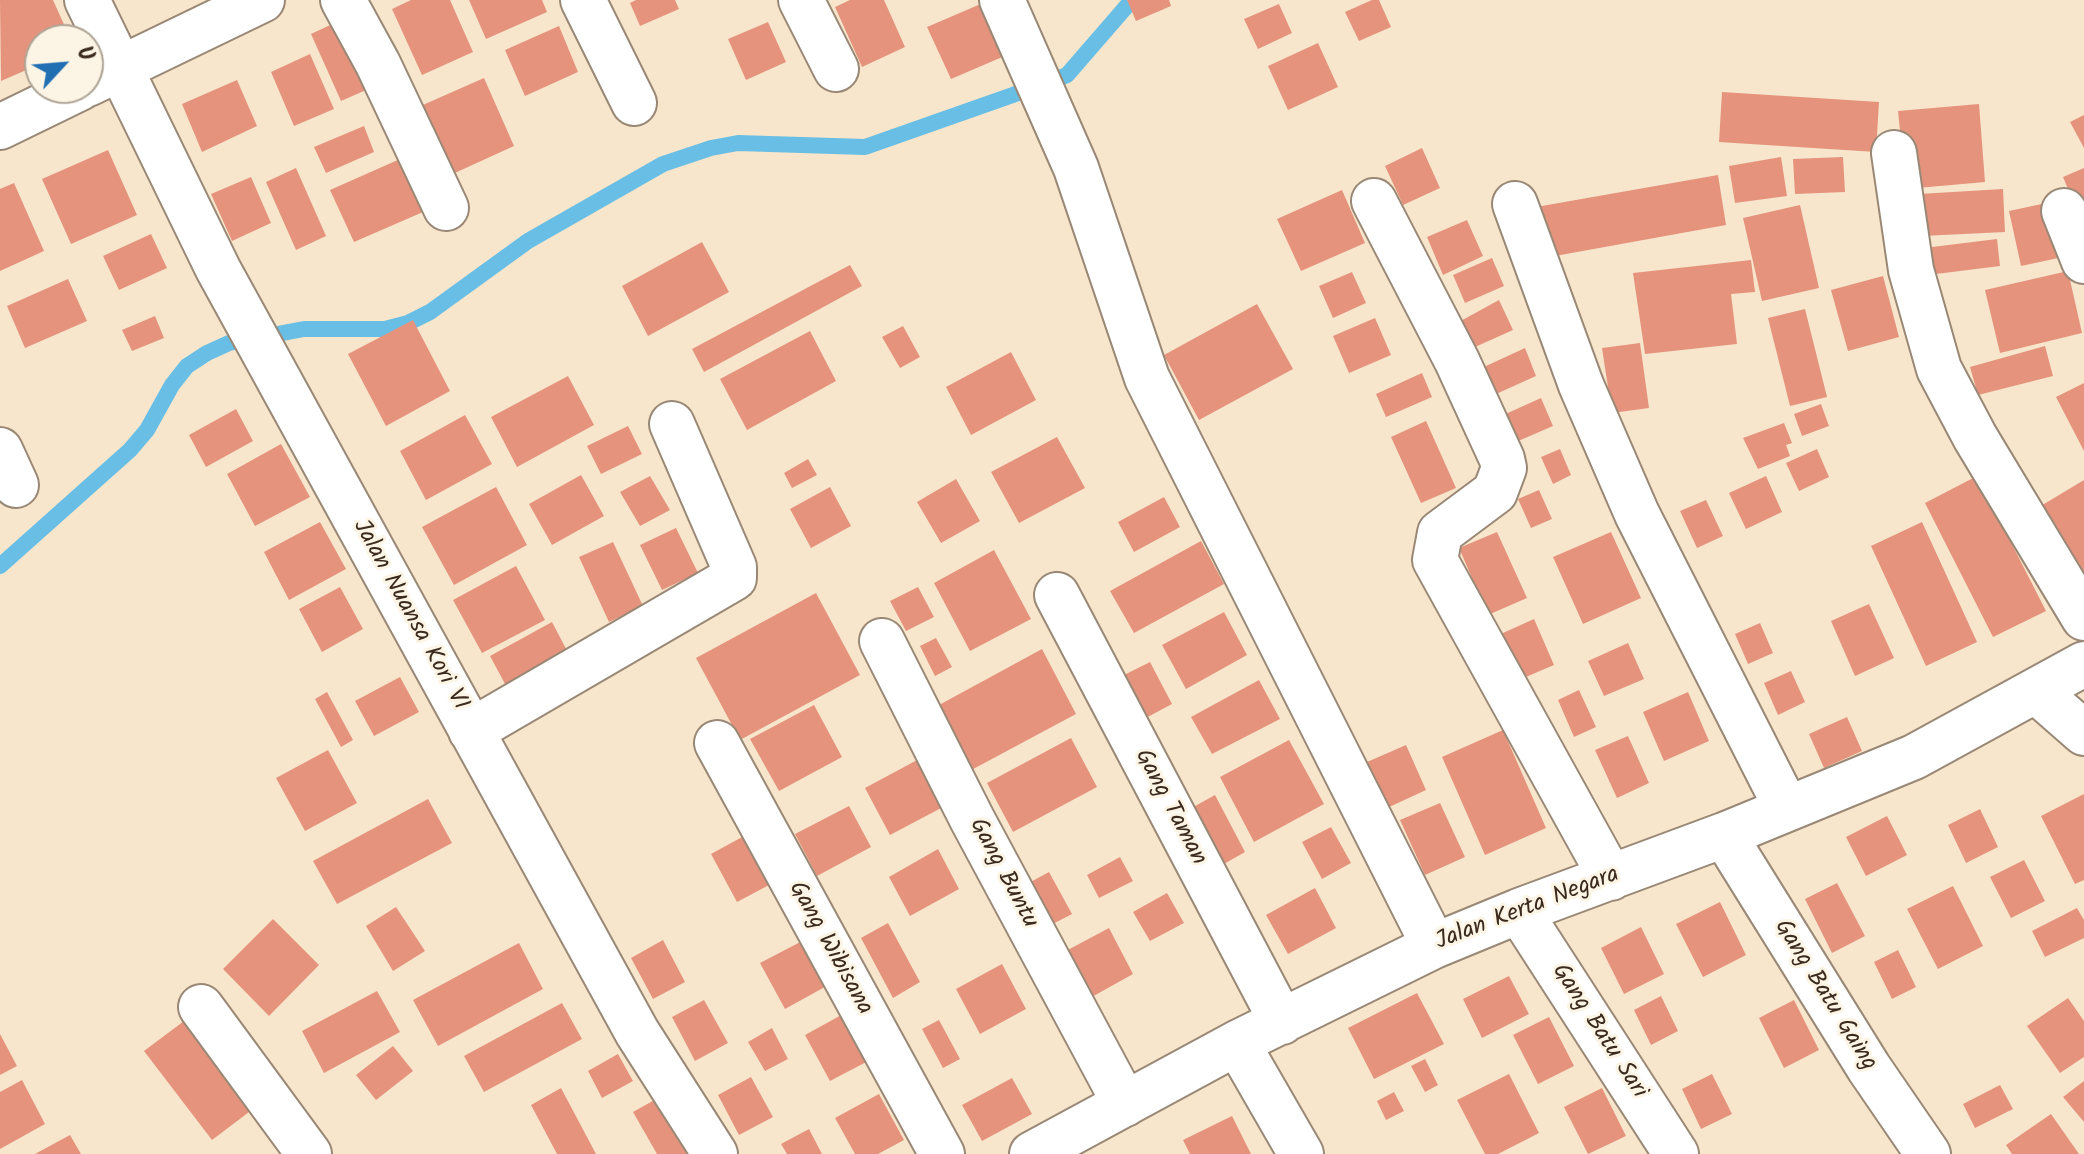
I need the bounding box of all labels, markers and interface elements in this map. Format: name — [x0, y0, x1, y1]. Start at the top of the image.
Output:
north arrow — [24, 24, 104, 104]
text: U — [66, 41, 103, 68]
street label: Jalan Nuansa Kori VI — [345, 516, 473, 716]
street label: Gang Taman — [1126, 745, 1212, 871]
street label: Gang Buntu — [961, 814, 1043, 934]
street label: Jalan Kerta Negara — [1432, 862, 1624, 958]
street label: Gang Wibisana — [781, 877, 877, 1021]
street label: Gang Batu Gaing — [1766, 915, 1882, 1077]
street label: Gang Batu Sari — [1544, 959, 1652, 1105]

